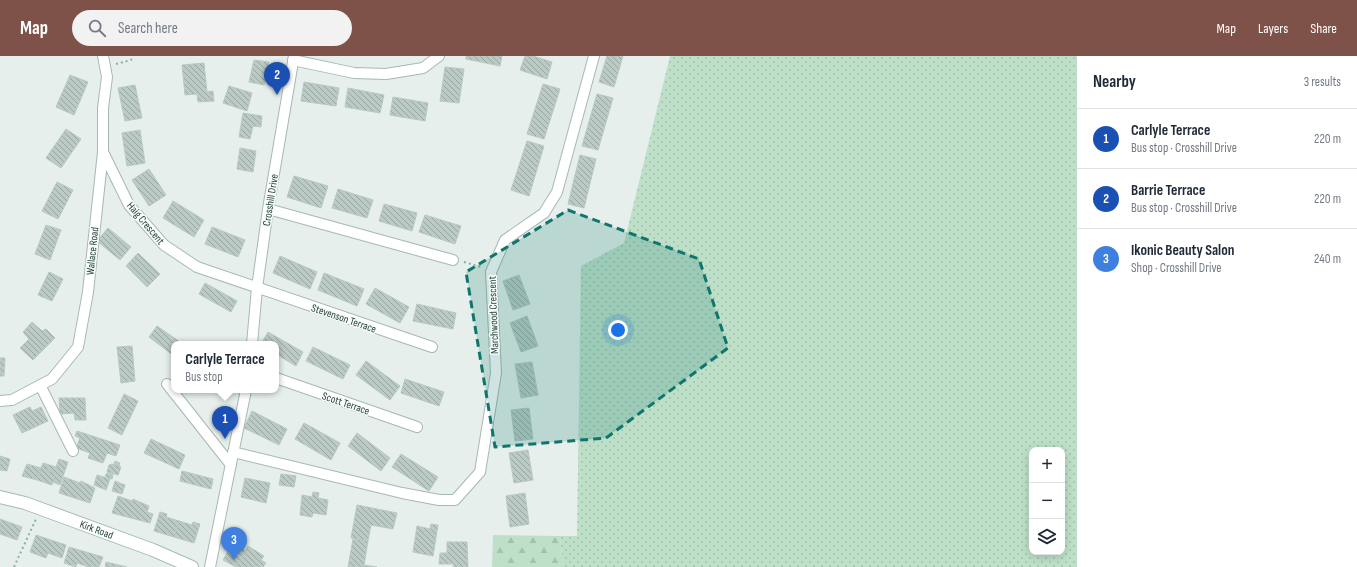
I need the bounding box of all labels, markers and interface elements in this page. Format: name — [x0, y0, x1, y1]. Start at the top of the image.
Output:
search box — [72, 10, 352, 46]
text: Map — [20, 17, 48, 40]
icon: search — [86, 17, 108, 39]
text: Search here — [118, 19, 178, 38]
text: Map — [1216, 20, 1236, 37]
text: Layers — [1258, 20, 1288, 37]
text: Share — [1310, 20, 1337, 37]
pin: 2 — [264, 62, 290, 95]
text: Nearby — [1093, 72, 1136, 92]
text: 3 results — [1304, 74, 1341, 90]
text: Carlyle Terrace — [1131, 121, 1210, 140]
text: 1 — [1103, 131, 1109, 147]
text: 220 m — [1314, 131, 1341, 147]
text: Bus stop · Crosshill Drive — [1131, 140, 1237, 156]
street label: Crosshill Drive — [260, 173, 281, 227]
text: Barrie Terrace — [1131, 181, 1205, 200]
text: 2 — [1103, 191, 1109, 207]
text: 220 m — [1314, 191, 1341, 207]
street label: Haig Crescent — [124, 199, 168, 248]
text: Bus stop · Crosshill Drive — [1131, 200, 1237, 216]
street label: Wallace Road — [84, 226, 102, 276]
text: Ikonic Beauty Salon — [1131, 241, 1234, 260]
text: 3 — [1103, 251, 1109, 267]
text: 240 m — [1314, 251, 1341, 267]
text: Shop · Crosshill Drive — [1131, 260, 1222, 276]
street label: Marchwood Crescent — [486, 275, 501, 354]
street label: Stevenson Terrace — [310, 301, 378, 336]
your location — [608, 320, 628, 340]
popup — [171, 341, 279, 393]
text: Carlyle Terrace — [185, 350, 265, 369]
text: Bus stop — [185, 369, 223, 385]
street label: Scott Terrace — [320, 389, 371, 418]
pin: 1 — [212, 406, 238, 439]
map controls — [1029, 447, 1065, 555]
button: + — [1029, 447, 1065, 483]
button: − — [1029, 483, 1065, 519]
street label: Kirk Road — [78, 518, 115, 542]
button: layers — [1029, 519, 1065, 555]
pin: 3 — [221, 527, 247, 560]

